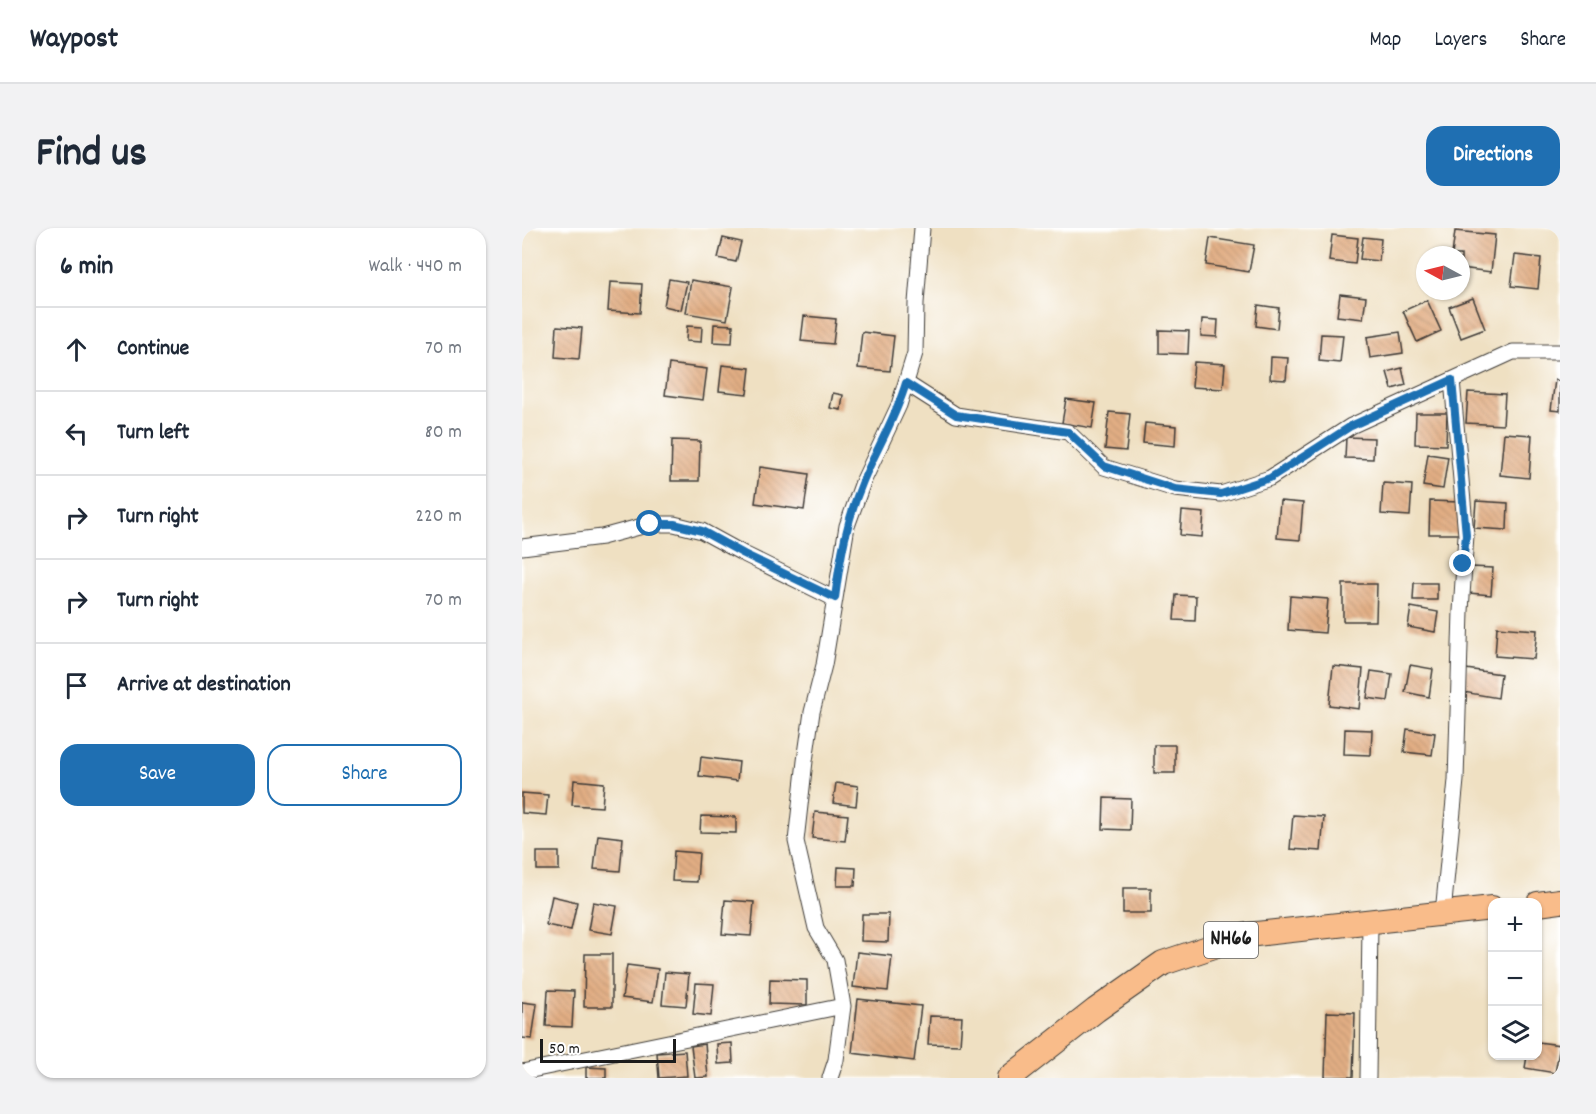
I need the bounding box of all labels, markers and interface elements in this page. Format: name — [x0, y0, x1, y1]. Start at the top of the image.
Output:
text: Waypost — [30, 21, 118, 61]
text: Map — [1370, 26, 1401, 56]
text: Layers — [1434, 26, 1487, 56]
text: Share — [1520, 26, 1566, 56]
text: Find us — [36, 126, 147, 186]
button: Directions — [1426, 126, 1560, 186]
north arrow — [1416, 246, 1470, 300]
text: 6 min — [60, 249, 113, 286]
text: Walk · 440 m — [369, 253, 462, 281]
icon: ahead — [60, 333, 93, 366]
text: Continue — [117, 334, 189, 365]
text: 70 m — [425, 335, 462, 363]
icon: left — [60, 417, 93, 450]
text: Turn left — [117, 418, 189, 449]
text: 80 m — [425, 419, 462, 447]
icon: right — [60, 501, 93, 534]
text: Turn right — [117, 502, 199, 533]
text: 220 m — [415, 503, 462, 531]
route start — [636, 510, 662, 536]
route end — [1449, 550, 1475, 576]
icon: right — [60, 585, 93, 618]
text: Turn right — [117, 586, 199, 617]
text: 70 m — [425, 587, 462, 615]
icon: arrive — [60, 669, 93, 702]
text: Arrive at destination — [117, 670, 291, 701]
button: Save — [60, 744, 255, 806]
button: Share — [267, 744, 462, 806]
map controls — [1488, 898, 1542, 1060]
button: + — [1488, 898, 1542, 952]
road number: NH66 — [1204, 922, 1258, 958]
button: − — [1488, 952, 1542, 1006]
button: layers — [1488, 1006, 1542, 1060]
scale bar — [540, 1036, 676, 1064]
text: 50 m — [549, 1038, 580, 1061]

